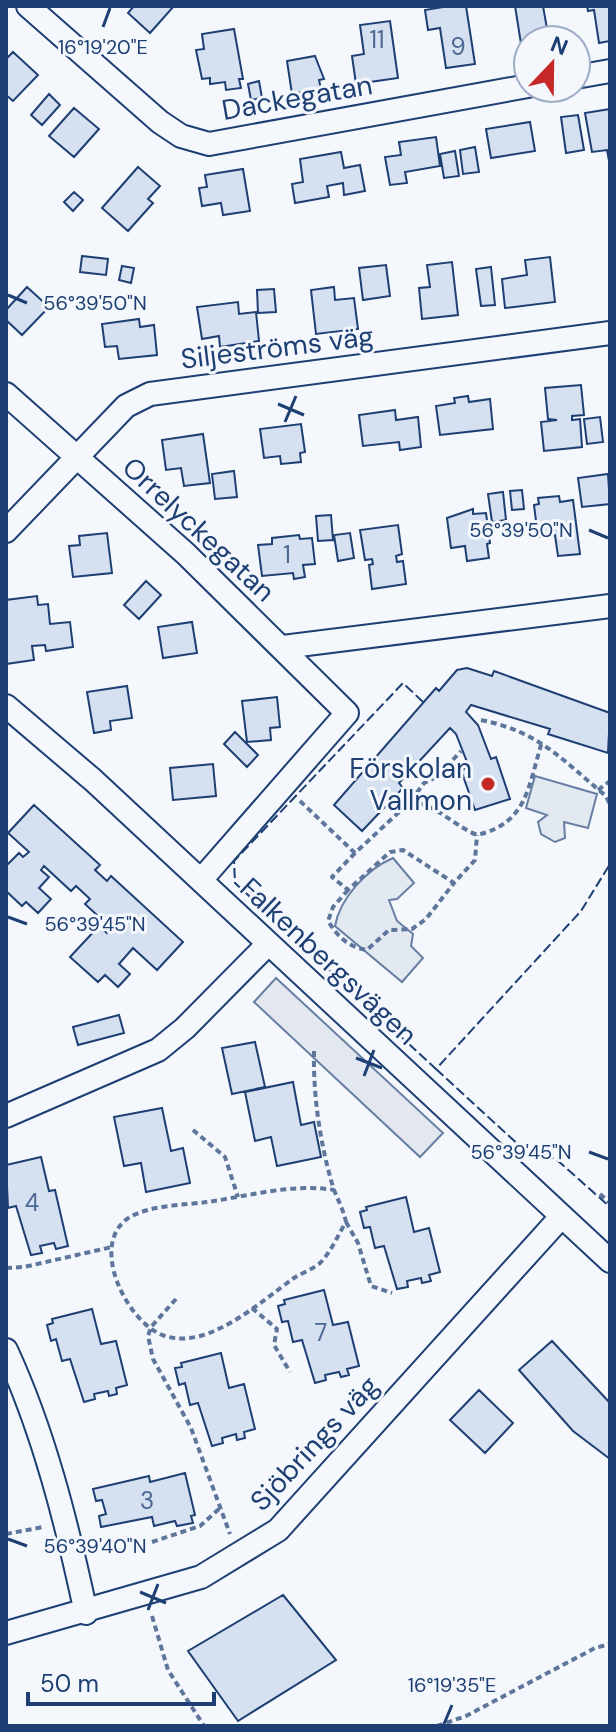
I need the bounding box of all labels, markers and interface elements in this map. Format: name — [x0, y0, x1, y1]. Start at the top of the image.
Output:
house number: 11 — [370, 24, 384, 55]
north arrow — [512, 24, 592, 104]
text: N — [546, 29, 572, 62]
house number: 9 — [450, 31, 466, 62]
text: 16°19'20"E — [58, 34, 148, 60]
street label: Dackegatan — [219, 66, 375, 129]
text: 56°39'50"N — [43, 290, 147, 316]
street label: Siljeströms väg — [178, 317, 376, 378]
street label: Orrelyckegatan — [114, 449, 283, 610]
text: 56°39'50"N — [469, 517, 573, 543]
house number: 1 — [283, 539, 291, 570]
place label: Förskolan Vallmon — [349, 750, 472, 819]
marker: Förskolan Vallmon — [479, 775, 497, 793]
street label: Falkenbergsvägen — [232, 870, 425, 1053]
text: 56°39'45"N — [44, 911, 146, 937]
text: 56°39'45"N — [470, 1139, 572, 1165]
house number: 4 — [25, 1187, 39, 1218]
house number: 7 — [315, 1317, 327, 1348]
street label: Sjöbrings väg — [242, 1368, 387, 1519]
house number: 3 — [140, 1485, 154, 1516]
text: 56°39'40"N — [44, 1533, 147, 1559]
scale bar — [28, 1656, 214, 1706]
text: 50 m — [40, 1668, 99, 1699]
text: 16°19'35"E — [408, 1672, 496, 1698]

